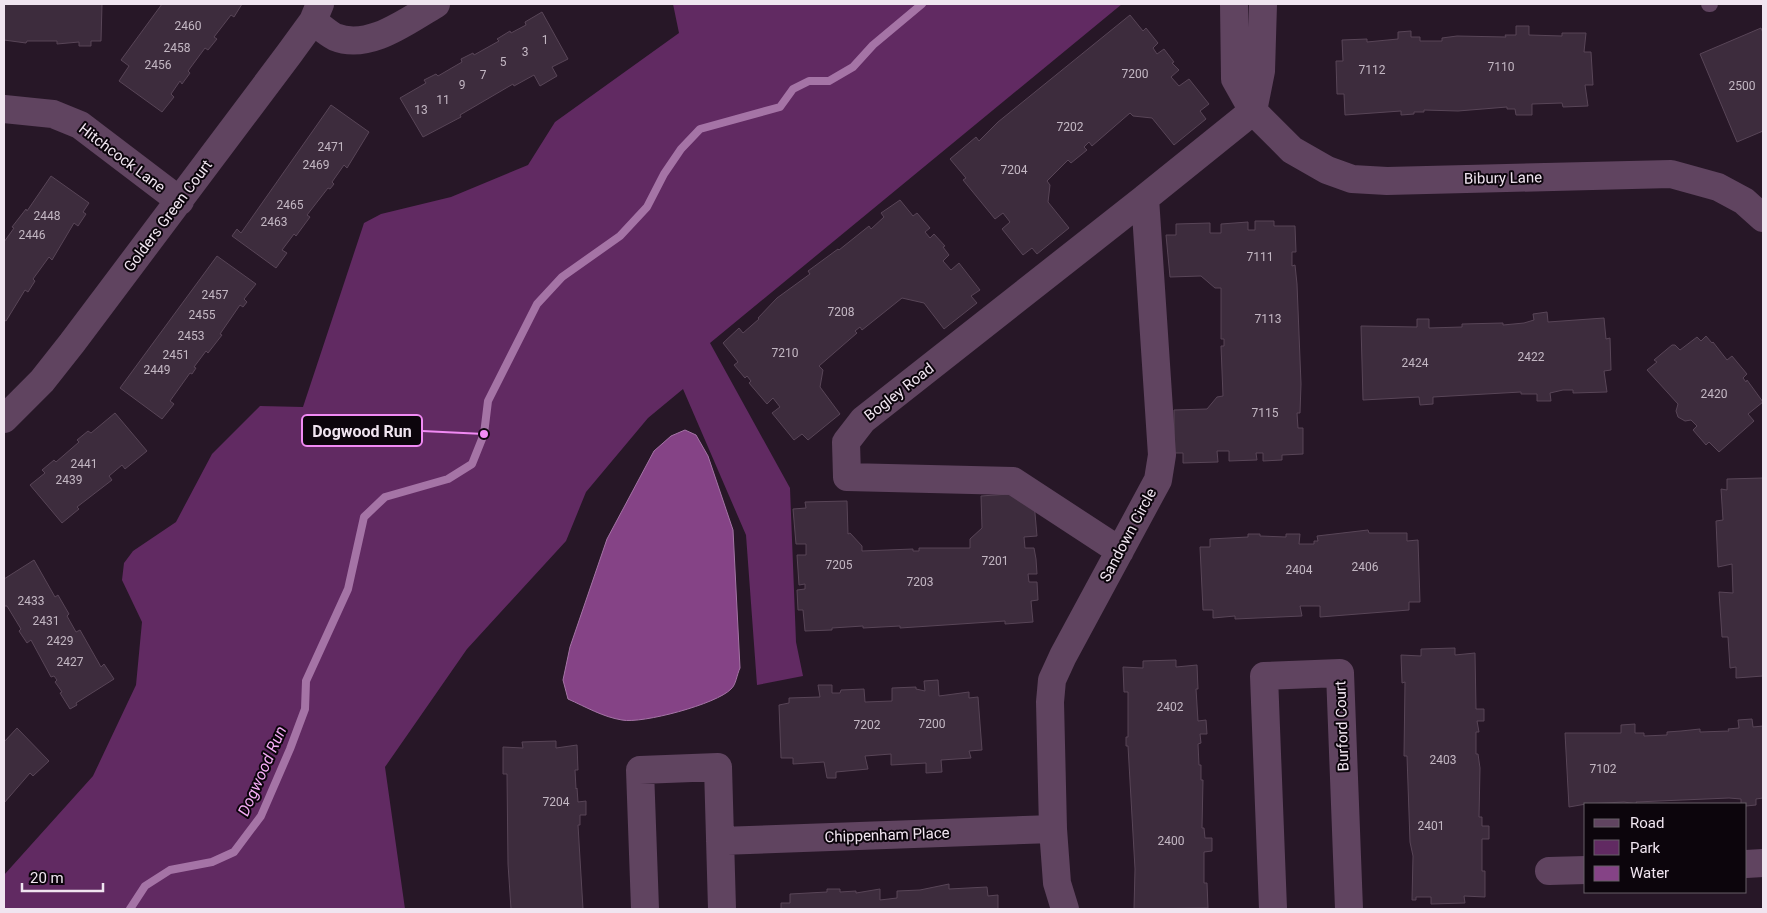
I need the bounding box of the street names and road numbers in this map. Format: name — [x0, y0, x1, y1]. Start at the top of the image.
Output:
street label: Hitchcock Lane — [75, 120, 169, 196]
street label: Golders Green Court — [120, 156, 216, 275]
street label: Bibury Lane — [1464, 168, 1542, 188]
street label: Bogley Road — [861, 359, 937, 425]
street label: Sandown Circle — [1096, 485, 1160, 585]
street label: Burford Court — [1331, 680, 1353, 772]
street label: Chippenham Place — [824, 824, 950, 846]

